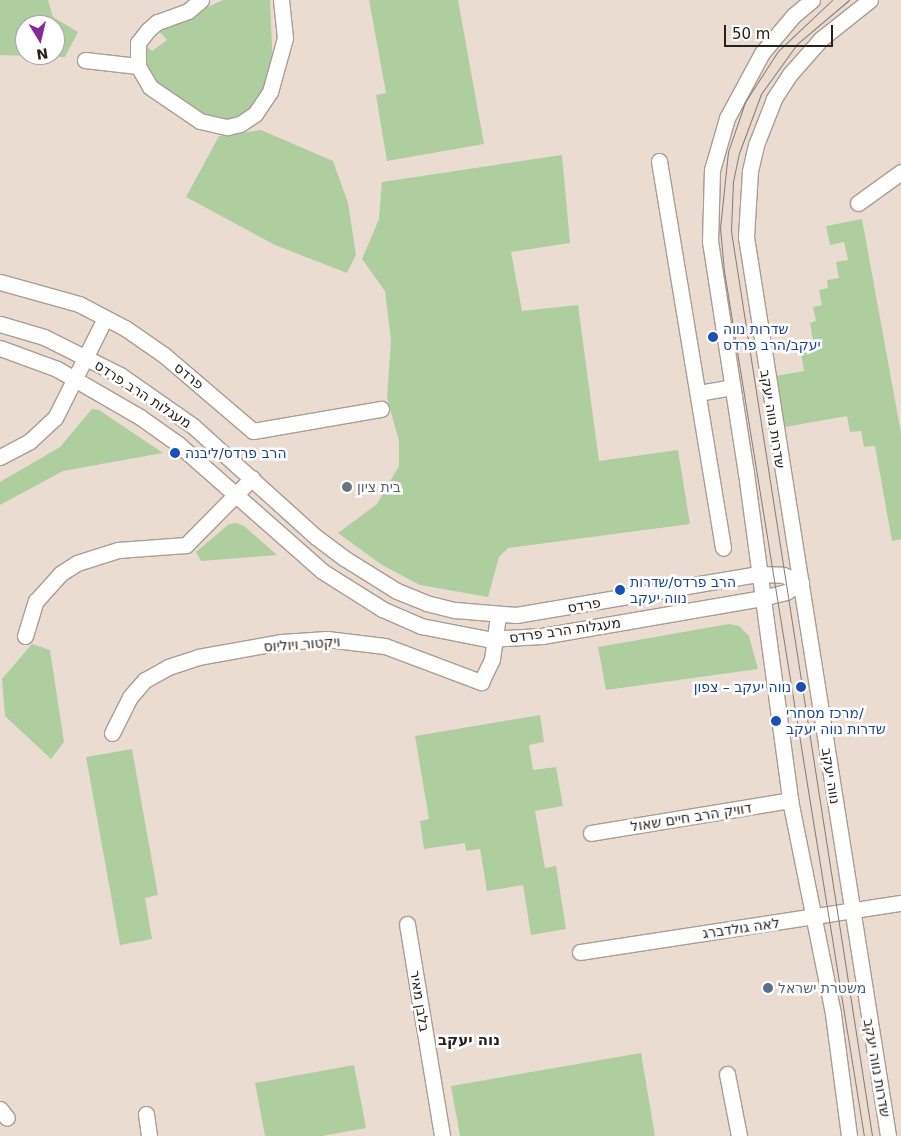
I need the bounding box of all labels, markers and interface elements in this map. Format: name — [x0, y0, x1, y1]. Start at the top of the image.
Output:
north arrow — [15, 15, 65, 65]
scale bar — [726, 15, 835, 47]
text: 50 m — [732, 25, 770, 43]
text: N — [35, 45, 49, 63]
place label: שדרות נווה יעקב/הרב פרדס — [723, 321, 821, 354]
marker: שדרות נווה יעקב/הרב פרדס — [707, 331, 719, 343]
street label: מעגלות הרב פרדס — [91, 356, 195, 432]
street label: פרדס — [171, 359, 207, 393]
street label: שדרות נווה יעקב — [757, 368, 789, 470]
place label: הרב פרדס/ליבנה — [185, 445, 287, 461]
marker: הרב פרדס/ליבנה — [169, 447, 181, 459]
place label: בית ציון — [357, 479, 401, 495]
marker: בית ציון — [341, 481, 353, 493]
place label: הרב פרדס/שדרות נווה יעקב — [630, 574, 736, 606]
marker: הרב פרדס/שדרות נווה יעקב — [614, 584, 626, 596]
street label: פרדס — [566, 594, 602, 616]
street label: מעגלות הרב פרדס — [508, 614, 622, 646]
street label: ויקטור ויוליוס — [263, 633, 341, 655]
place label: נווה יעקב – צפון — [694, 679, 791, 695]
marker: נווה יעקב – צפון — [795, 681, 807, 693]
place label: מרכז מסחרי/ שדרות נווה יעקב — [786, 705, 886, 738]
marker: מרכז מסחרי/ שדרות נווה יעקב — [770, 715, 782, 727]
street label: נווה יעקב — [818, 747, 844, 805]
street label: דוויק הרב חיים שאול — [629, 799, 753, 835]
street label: לאה גולדברג — [701, 914, 781, 942]
street label: בלבן מאיר — [407, 969, 433, 1033]
place label: משטרת ישראל — [778, 980, 866, 996]
marker: משטרת ישראל — [762, 982, 774, 994]
street label: שדרות נווה יעקב — [860, 1017, 894, 1119]
district label: נוה יעקב — [438, 1032, 500, 1050]

